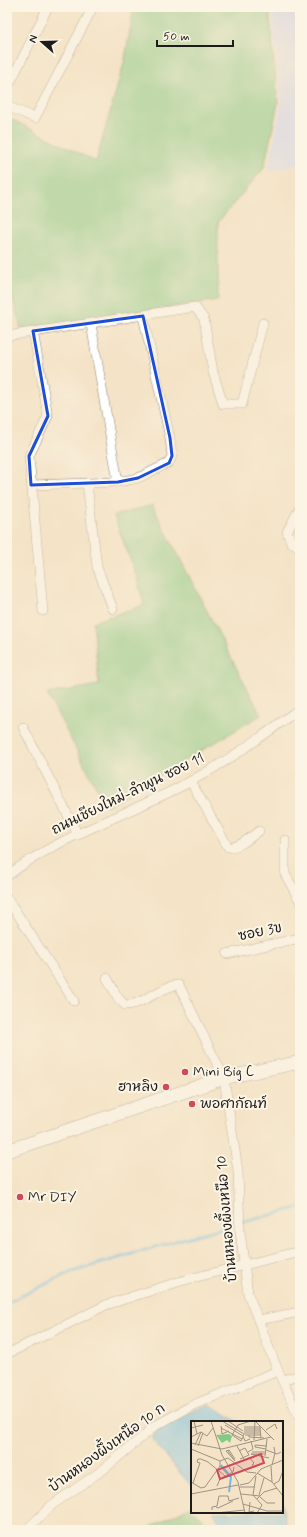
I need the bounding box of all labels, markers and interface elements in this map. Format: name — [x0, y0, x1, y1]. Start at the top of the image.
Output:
north arrow — [22, 22, 62, 62]
scale bar — [157, 22, 233, 48]
text: 50 m — [163, 29, 190, 45]
text: N — [26, 33, 41, 45]
street label: ถนนเชียงใหม่-ลำพูน ซอย 11 — [48, 748, 207, 839]
street label: ซอย 3ข — [237, 919, 283, 945]
place label: Mini Big C — [193, 1063, 254, 1081]
marker: Mini Big C — [180, 1067, 190, 1077]
place label: ฮาหลิง — [118, 1078, 158, 1096]
marker: ฮาหลิง — [161, 1082, 171, 1092]
place label: พอศากัณท์ — [200, 1094, 267, 1113]
marker: พอศากัณท์ — [187, 1099, 197, 1109]
street label: บ้านหนองผึ้งเหนือ 10 — [209, 1155, 242, 1284]
place label: Mr DIY — [28, 1188, 76, 1206]
marker: Mr DIY — [15, 1192, 25, 1202]
street label: บ้านหนองผึ้งเหนือ 10 ก — [43, 1397, 169, 1496]
inset map — [191, 1421, 283, 1513]

